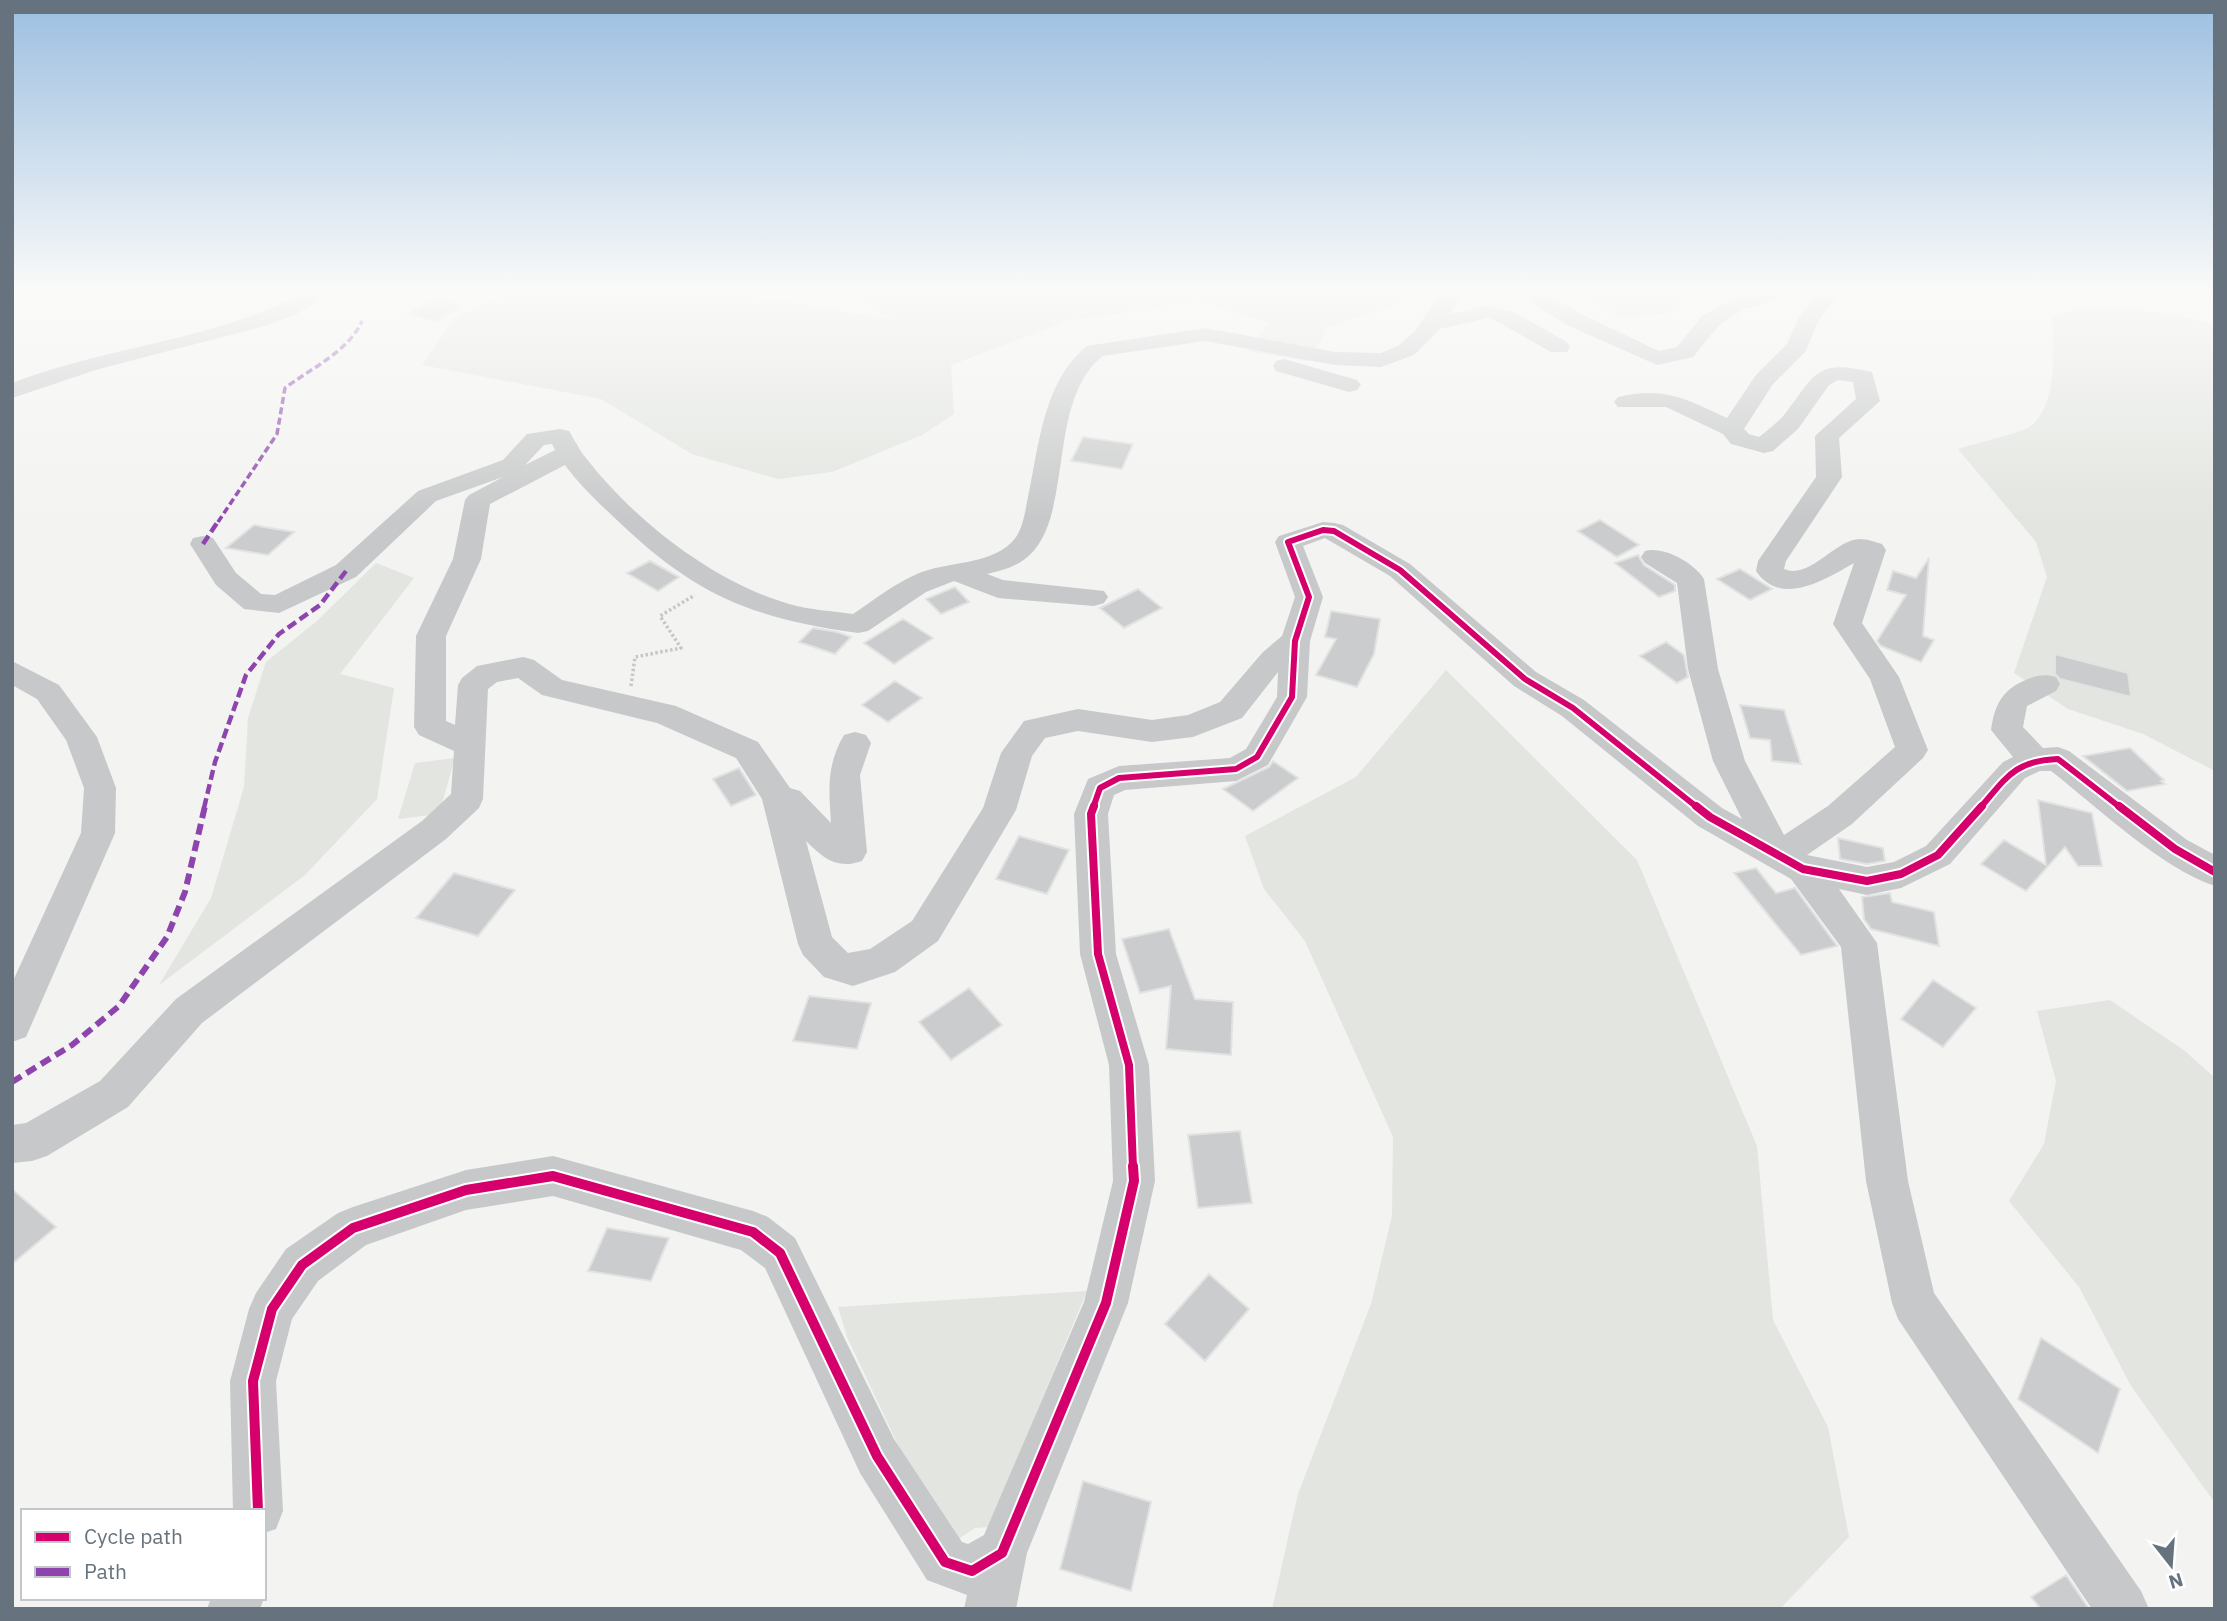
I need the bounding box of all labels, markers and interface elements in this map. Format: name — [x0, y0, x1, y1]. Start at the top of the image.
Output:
legend — [21, 1509, 266, 1600]
text: Cycle path — [84, 1522, 183, 1550]
north arrow — [2136, 1530, 2206, 1600]
text: Path — [84, 1557, 127, 1585]
text: N — [2166, 1568, 2186, 1595]

